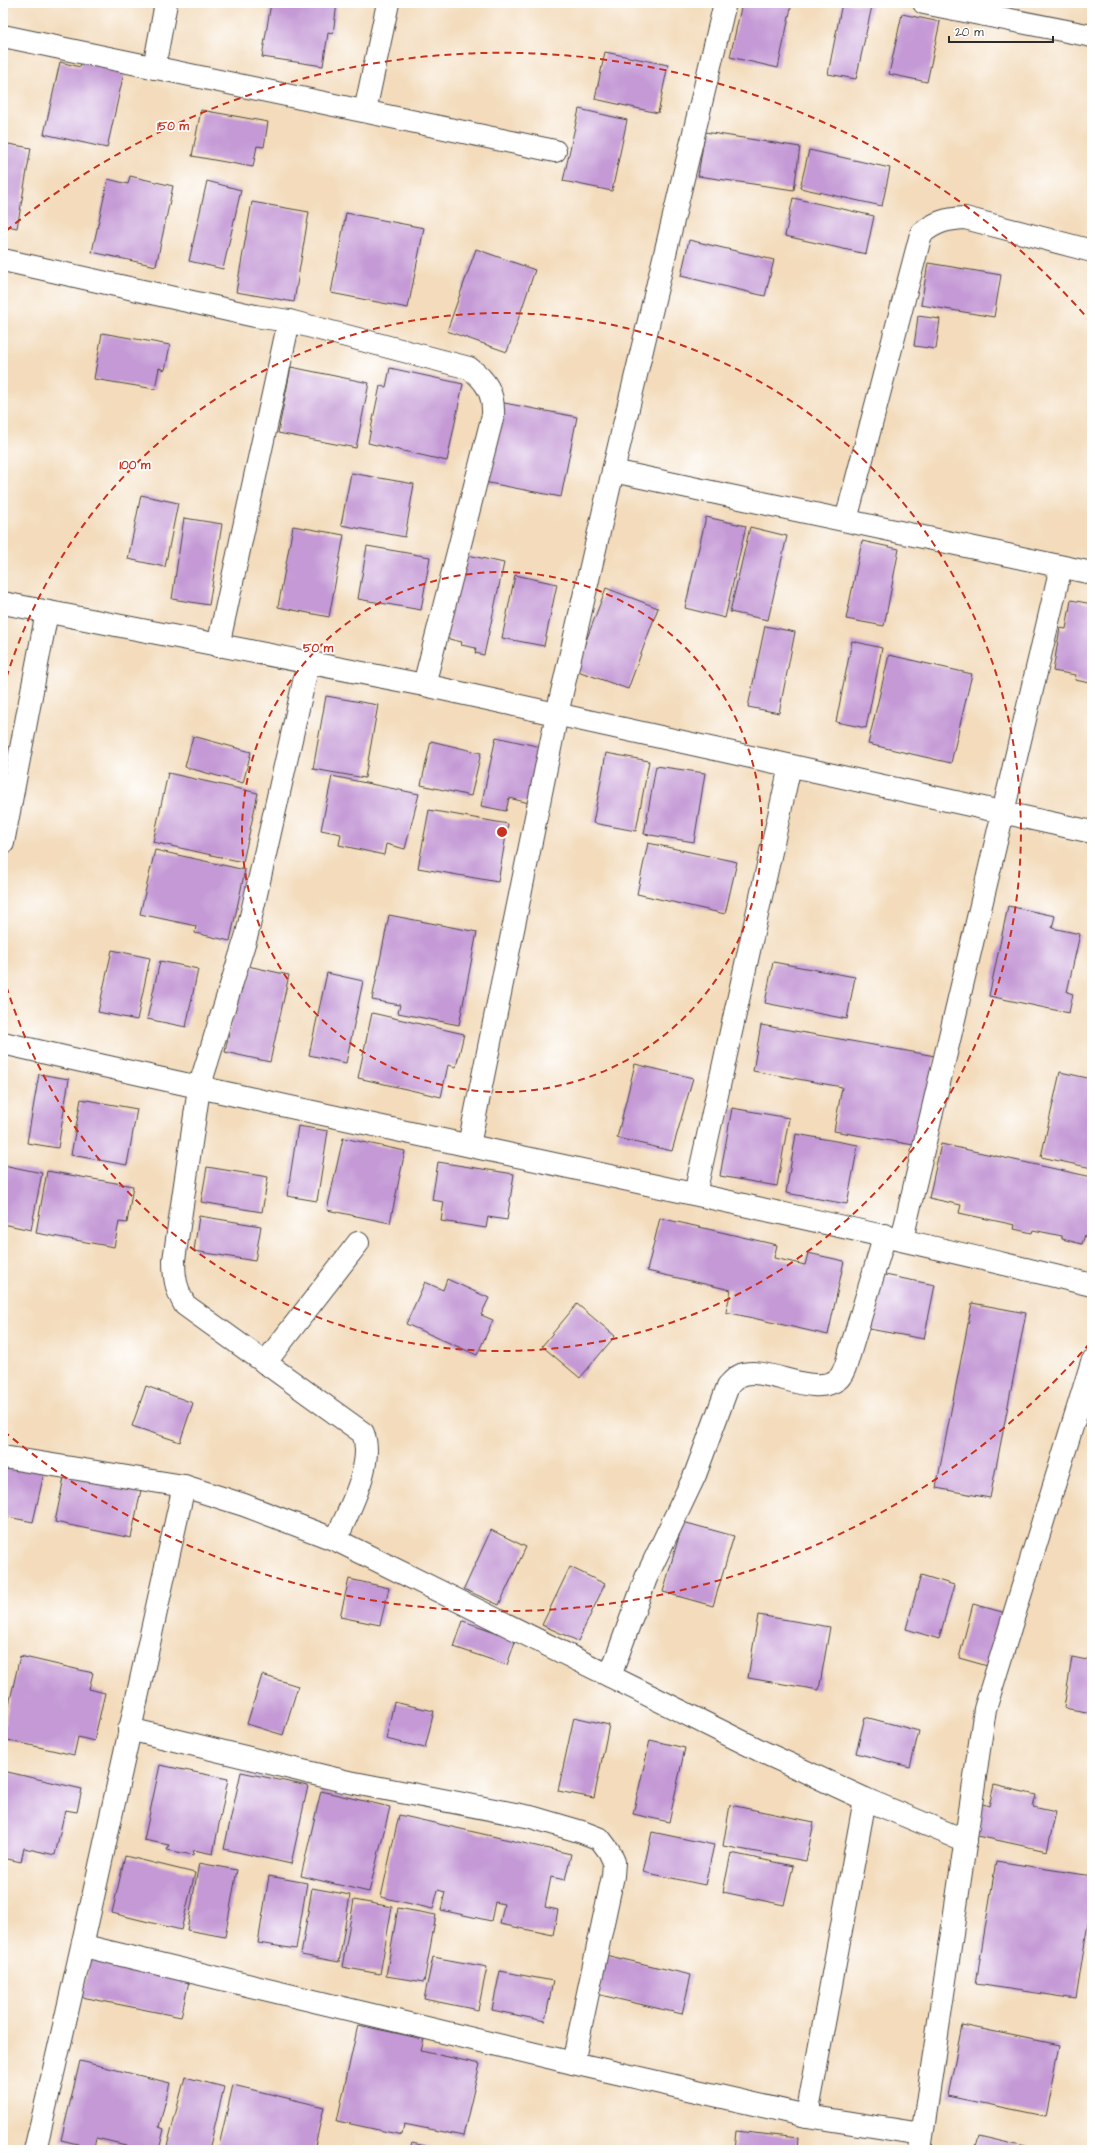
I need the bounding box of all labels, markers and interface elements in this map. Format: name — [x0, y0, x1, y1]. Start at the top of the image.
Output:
scale bar — [949, 18, 1053, 44]
text: 20 m — [955, 24, 984, 41]
text: 150 m — [157, 118, 190, 135]
text: 100 m — [120, 457, 151, 474]
text: 50 m — [303, 640, 334, 657]
centre of rings — [495, 825, 509, 839]

